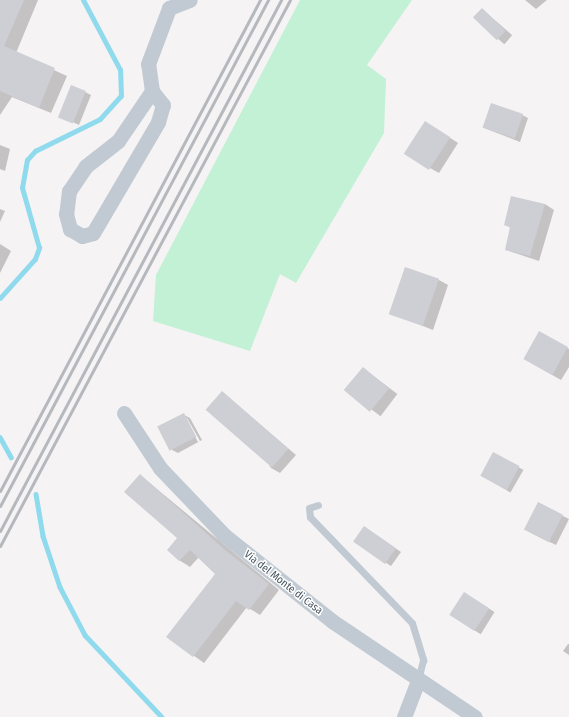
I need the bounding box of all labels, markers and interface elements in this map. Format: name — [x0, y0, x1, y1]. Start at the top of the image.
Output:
street label: Via del Monte di Casa — [241, 548, 325, 618]

